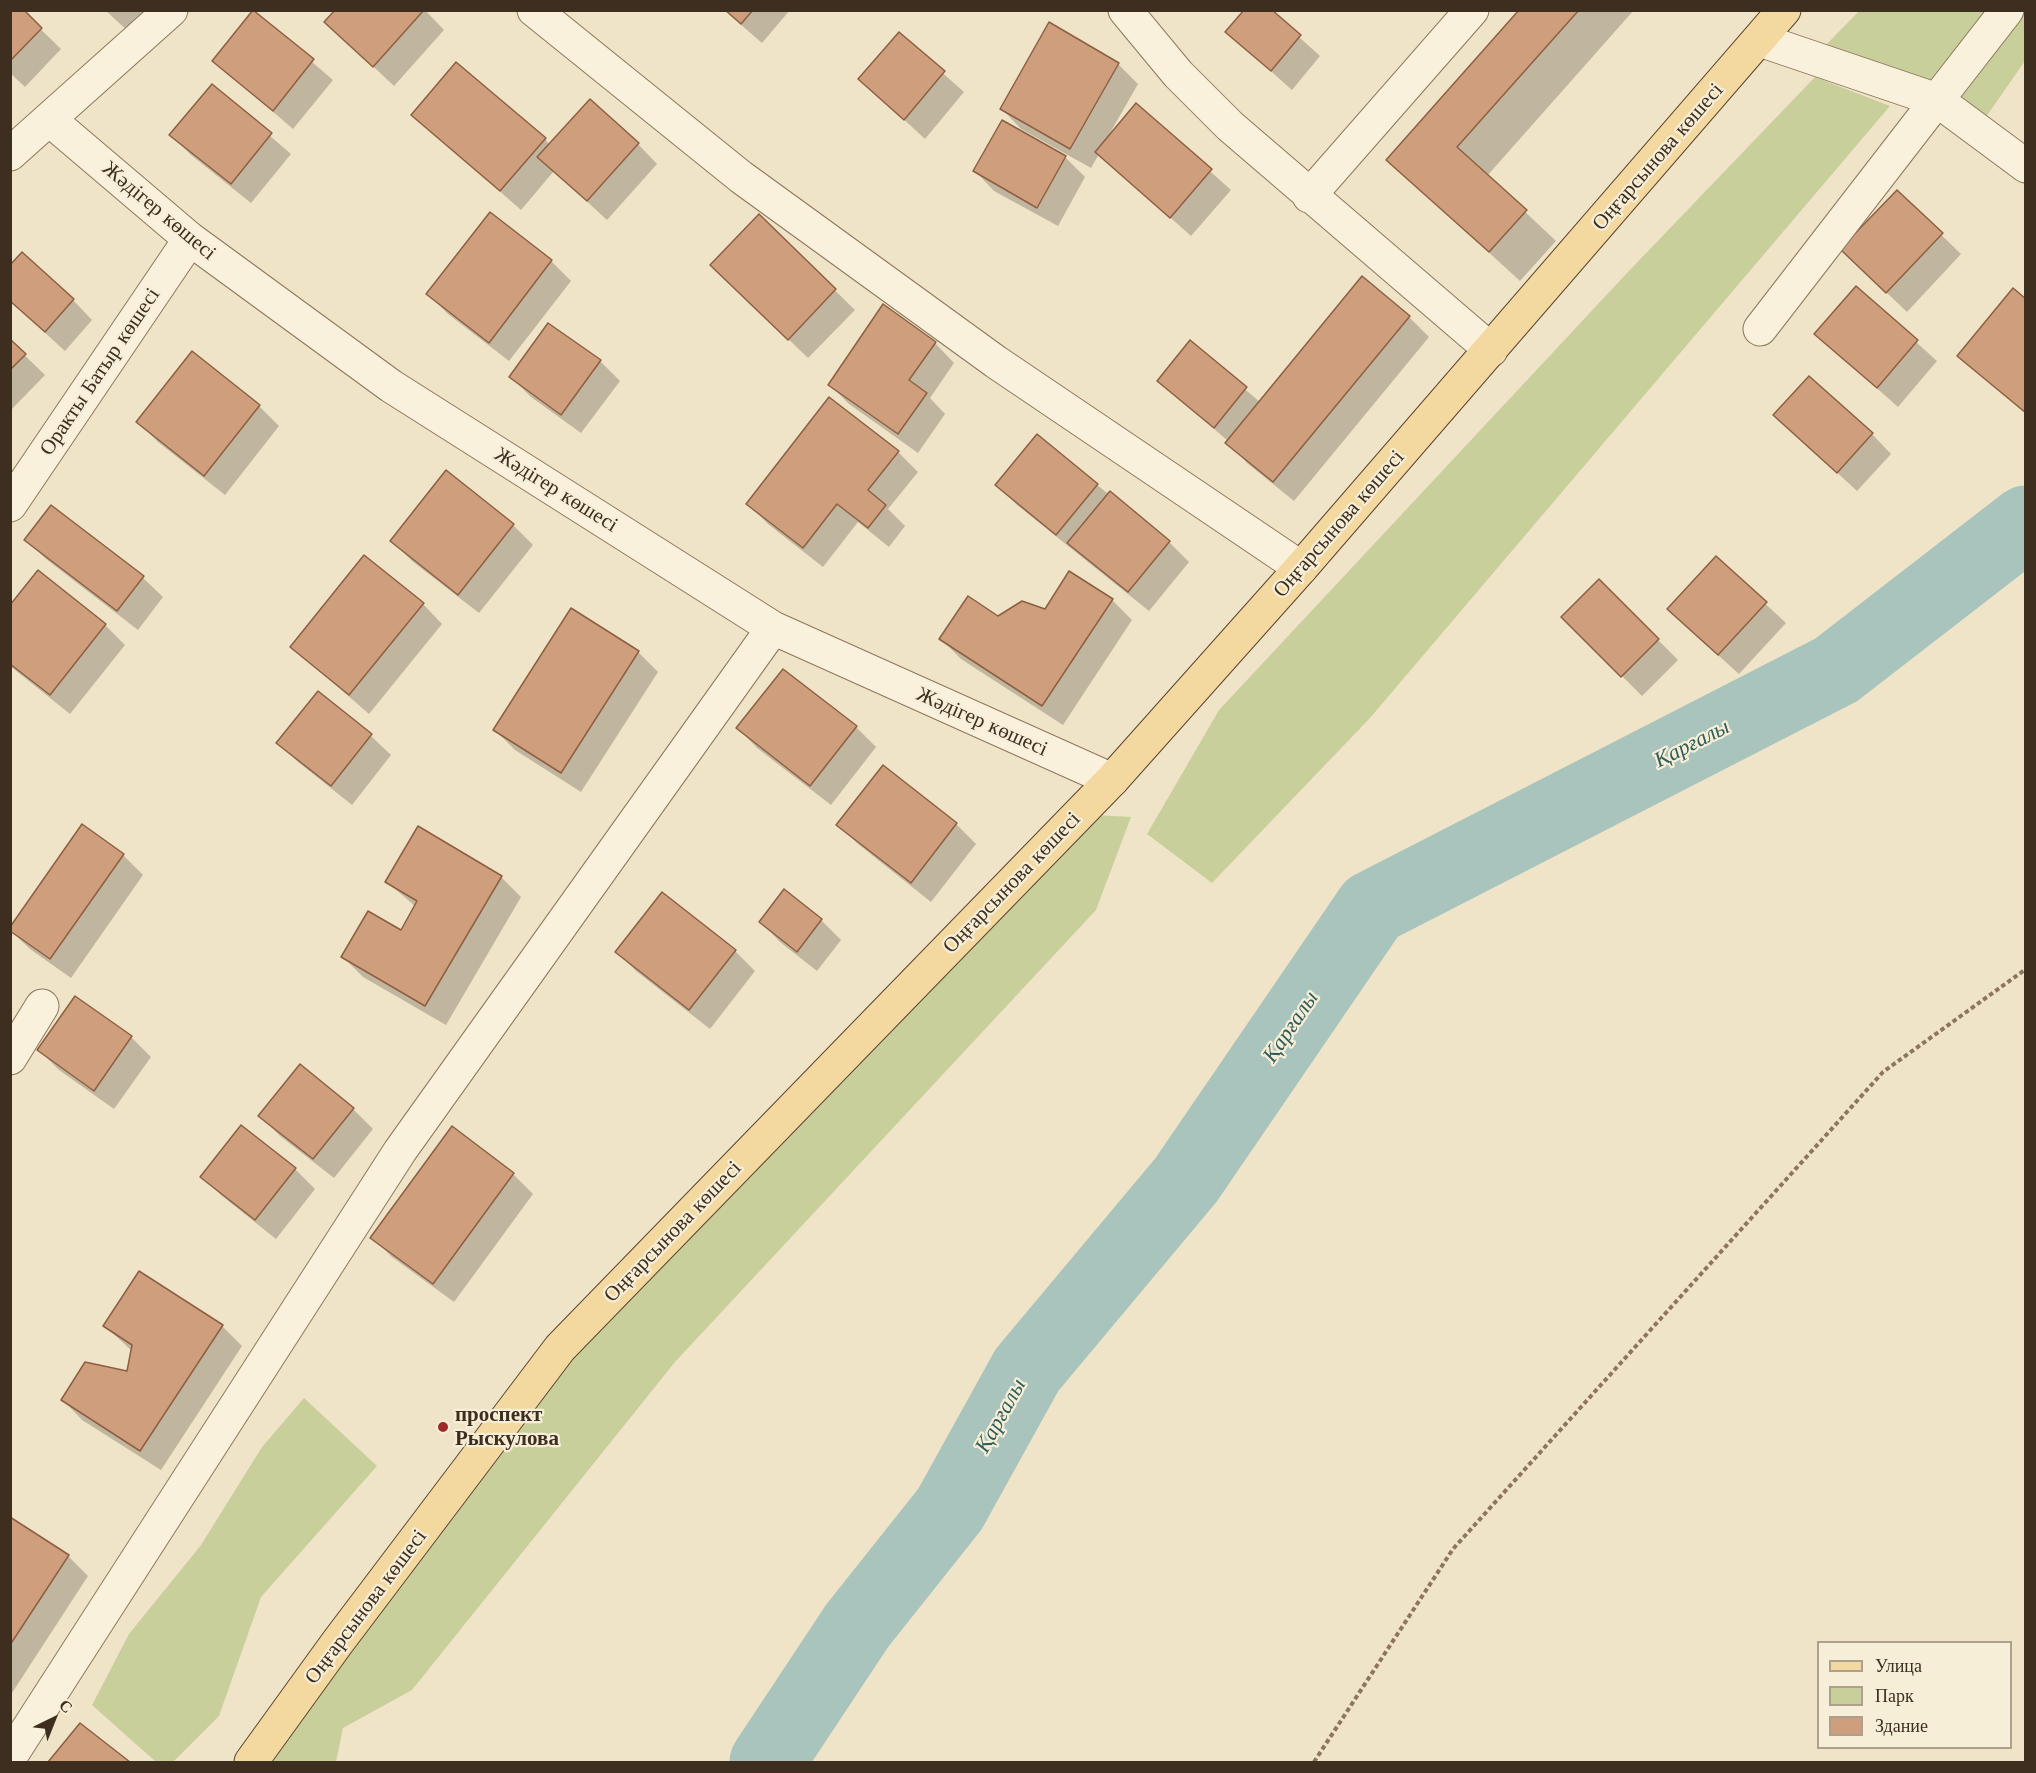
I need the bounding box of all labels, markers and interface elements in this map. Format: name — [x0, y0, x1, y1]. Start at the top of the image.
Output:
street label: Оңғарсынова көшесі — [1587, 78, 1729, 236]
street label: Жәдігер көшесі — [97, 156, 221, 266]
street label: Оракты Батыр көшесі — [35, 283, 165, 461]
street label: Жәдігер көшесі — [490, 442, 622, 538]
street label: Оңғарсынова көшесі — [1268, 445, 1410, 603]
street label: Жәдігер көшесі — [913, 682, 1051, 762]
water label: Қарғалы — [1650, 714, 1734, 774]
street label: Оңғарсынова көшесі — [938, 807, 1086, 959]
water label: Қарғалы — [1257, 986, 1325, 1068]
street label: Оңғарсынова көшесі — [599, 1156, 747, 1308]
water label: Қарғалы — [970, 1374, 1032, 1458]
place label: проспект Рыскулова — [455, 1402, 559, 1452]
marker: проспект Рыскулова — [436, 1420, 450, 1434]
street label: Оңғарсынова көшесі — [300, 1525, 432, 1689]
legend — [1817, 1641, 2012, 1749]
text: Улица — [1875, 1655, 1922, 1677]
text: Парк — [1875, 1685, 1914, 1707]
north arrow — [24, 1689, 84, 1749]
text: С — [55, 1695, 77, 1717]
text: Здание — [1875, 1715, 1928, 1737]

